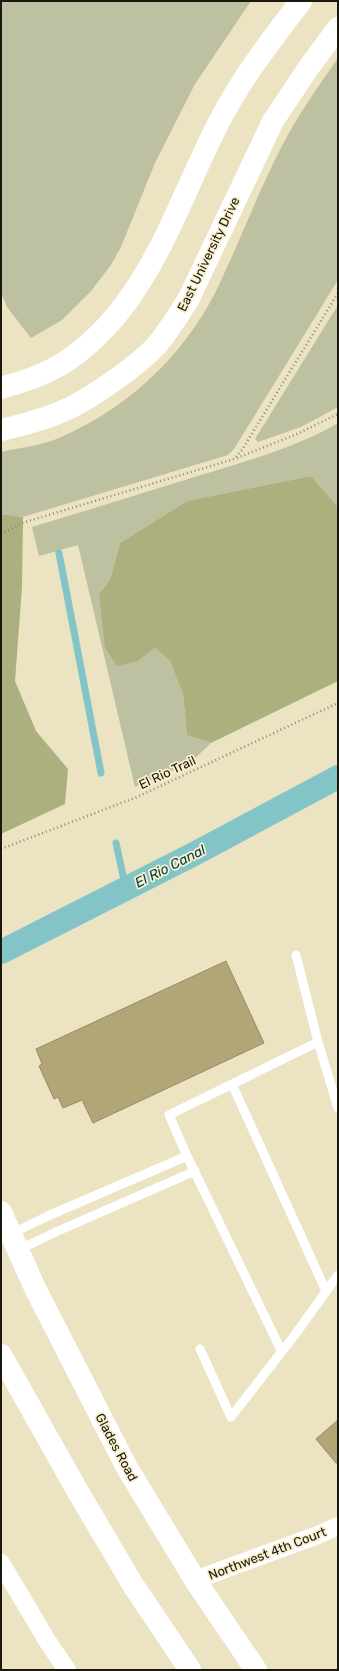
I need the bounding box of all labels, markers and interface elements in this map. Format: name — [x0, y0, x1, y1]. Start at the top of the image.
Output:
street label: East University Drive — [174, 195, 243, 314]
street label: El Rio Trail — [136, 753, 198, 792]
water label: El Rio Canal — [132, 841, 209, 892]
street label: Glades Road — [92, 1411, 141, 1484]
street label: Northwest 4th Court — [206, 1524, 328, 1583]

